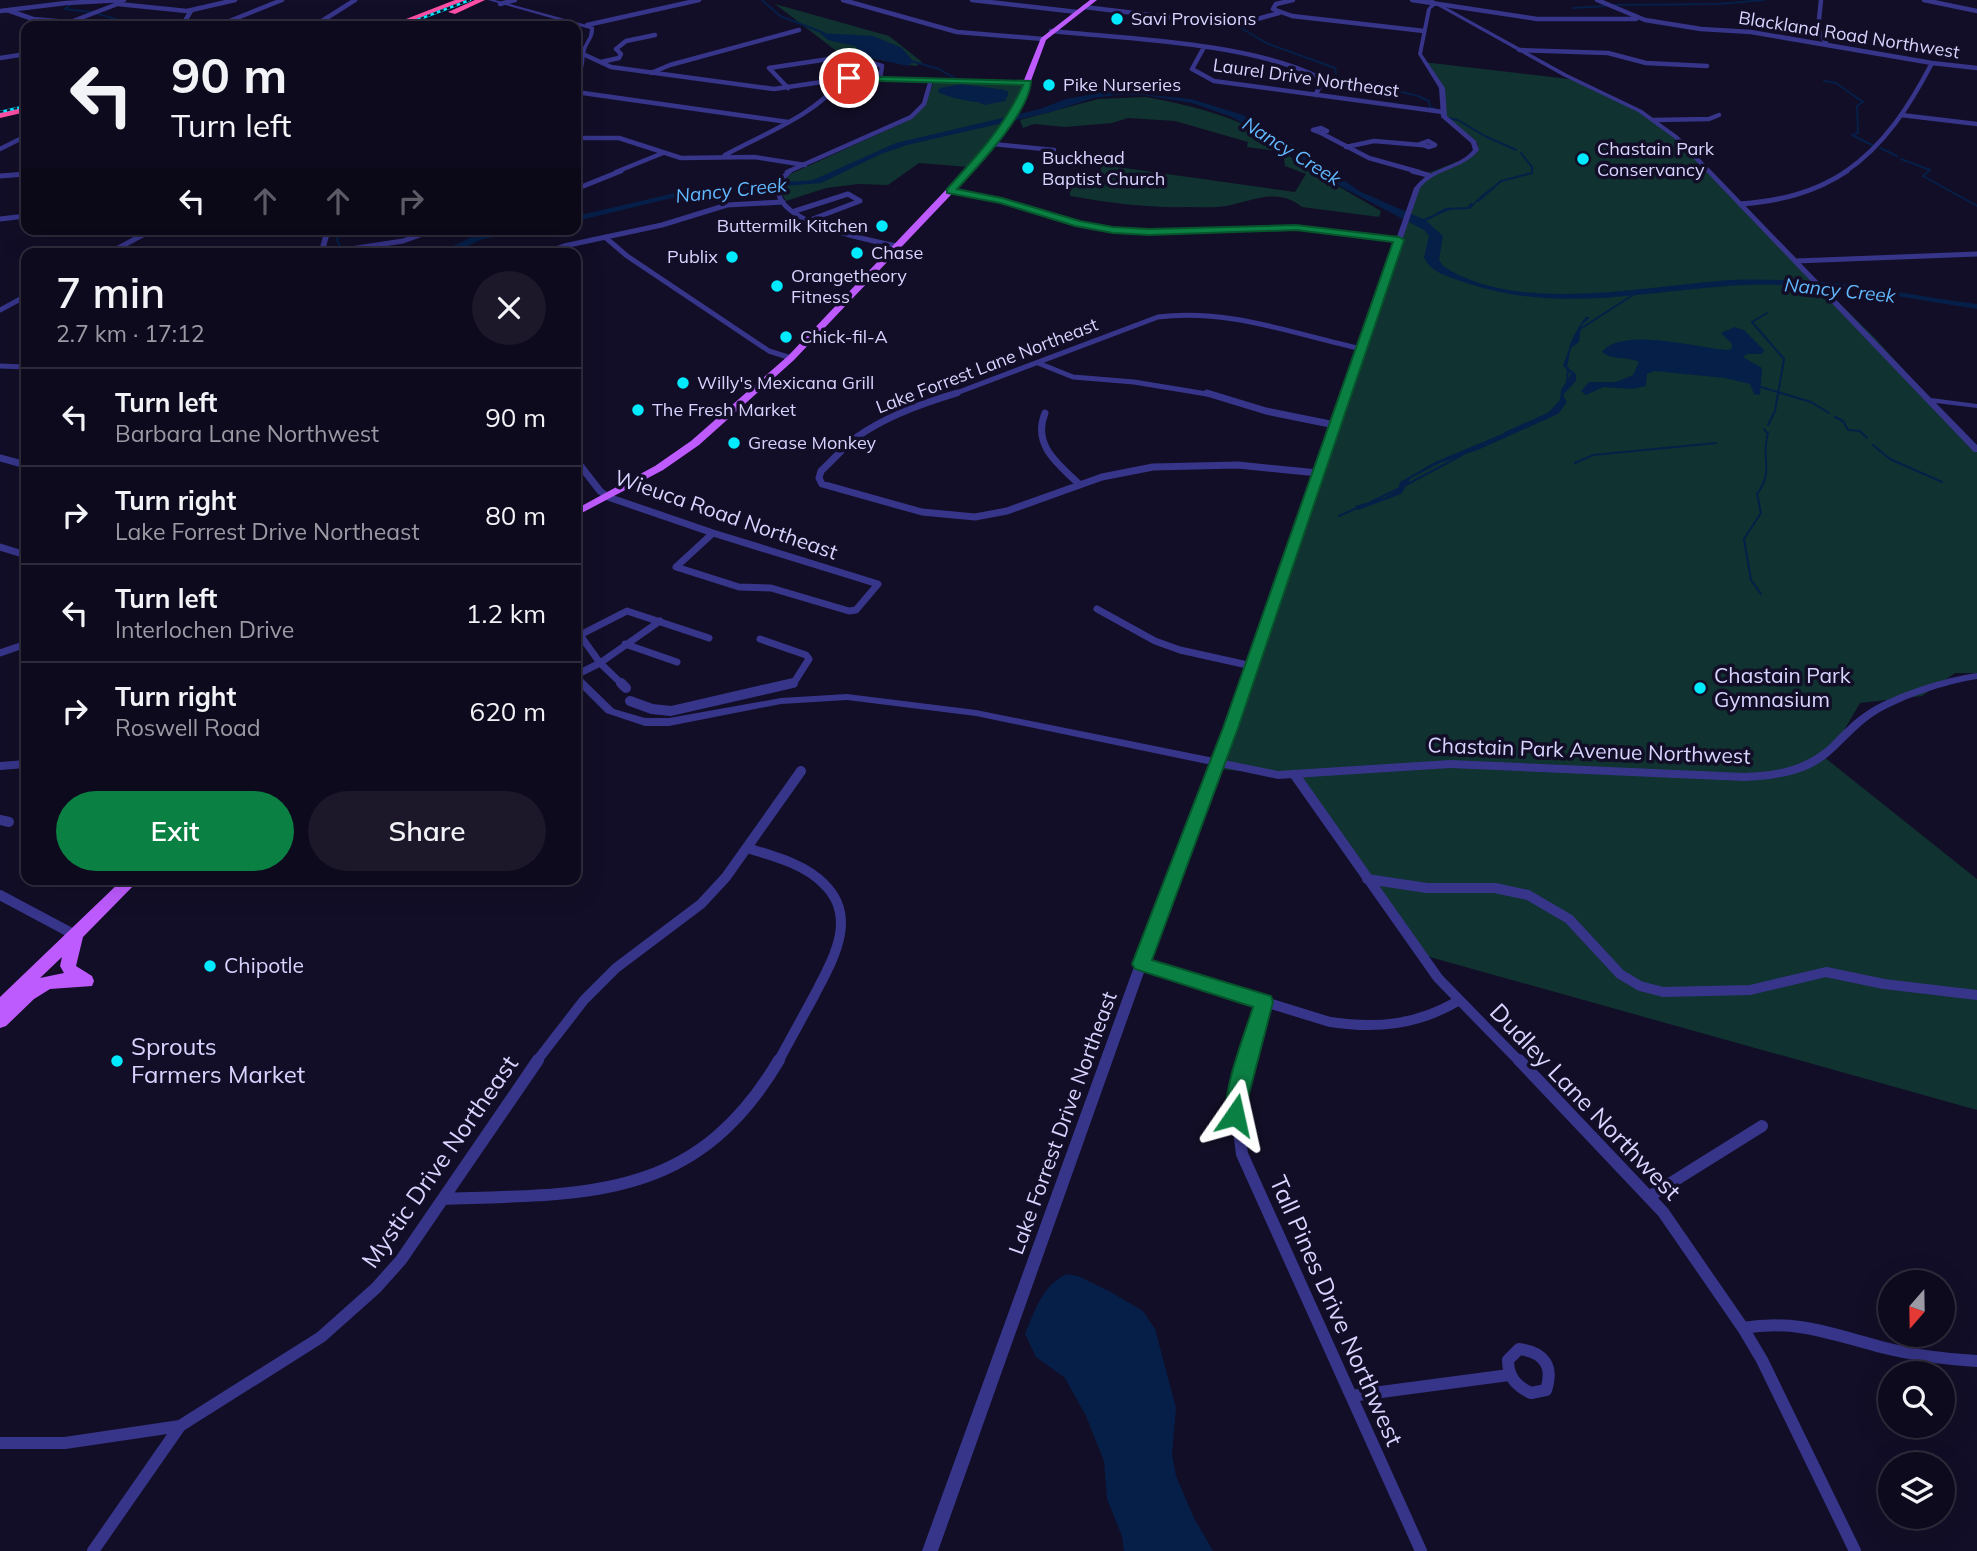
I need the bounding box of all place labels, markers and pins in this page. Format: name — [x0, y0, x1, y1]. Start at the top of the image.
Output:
place label: Savi Provisions — [1131, 7, 1256, 30]
marker: Savi Provisions — [1109, 11, 1125, 27]
pin — [819, 48, 879, 108]
place label: Pike Nurseries — [1063, 73, 1181, 96]
marker: Pike Nurseries — [1041, 77, 1057, 93]
place label: Chastain Park Conservancy — [1597, 137, 1715, 181]
place label: Buckhead Baptist Church — [1042, 146, 1165, 190]
marker: Chastain Park Conservancy — [1575, 151, 1591, 167]
marker: Buckhead Baptist Church — [1020, 160, 1036, 176]
place label: Buttermilk Kitchen — [717, 214, 868, 237]
marker: Buttermilk Kitchen — [874, 218, 890, 234]
place label: Chase — [871, 241, 923, 264]
place label: Publix — [667, 245, 718, 268]
marker: Chase — [849, 245, 865, 261]
marker: Publix — [724, 249, 740, 265]
place label: Orangetheory Fitness — [791, 264, 907, 308]
marker: Orangetheory Fitness — [769, 278, 785, 294]
place label: Chick-fil-A — [800, 325, 888, 348]
marker: Chick-fil-A — [778, 329, 794, 345]
place label: Willy's Mexicana Grill — [697, 371, 874, 394]
marker: Willy's Mexicana Grill — [675, 375, 691, 391]
place label: The Fresh Market — [652, 398, 796, 421]
marker: The Fresh Market — [630, 402, 646, 418]
place label: Grease Monkey — [748, 431, 877, 454]
marker: Grease Monkey — [726, 435, 742, 451]
place label: Chastain Park Gymnasium — [1714, 662, 1851, 712]
marker: Chastain Park Gymnasium — [1692, 680, 1708, 696]
place label: Chipotle — [224, 952, 304, 978]
marker: Chipotle — [202, 958, 218, 974]
place label: Sprouts Farmers Market — [131, 1031, 305, 1089]
marker: Sprouts Farmers Market — [109, 1053, 125, 1069]

